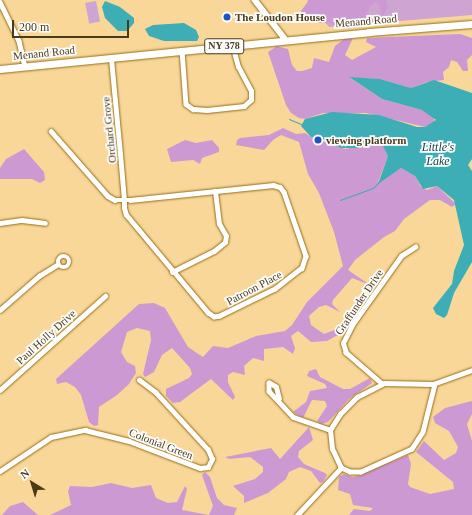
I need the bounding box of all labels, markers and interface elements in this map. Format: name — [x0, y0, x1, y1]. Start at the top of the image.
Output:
place label: The Loudon House — [235, 10, 325, 24]
scale bar — [14, 12, 131, 38]
marker: The Loudon House — [222, 12, 232, 22]
street label: Menand Road — [335, 12, 397, 30]
text: 200 m — [19, 20, 49, 34]
road number: NY 378 — [204, 38, 244, 54]
street label: Menand Road — [12, 43, 76, 63]
street label: Orchard Grove — [99, 96, 119, 164]
place label: viewing platform — [326, 133, 406, 147]
marker: viewing platform — [313, 135, 323, 145]
water label: Little's Lake — [422, 141, 454, 169]
street label: Graffunder Drive — [332, 267, 386, 337]
street label: Patroon Place — [224, 268, 284, 308]
street label: Paul Holly Drive — [14, 307, 78, 367]
street label: Colonial Green — [127, 426, 195, 462]
north arrow — [12, 463, 52, 503]
text: N — [18, 466, 31, 481]

